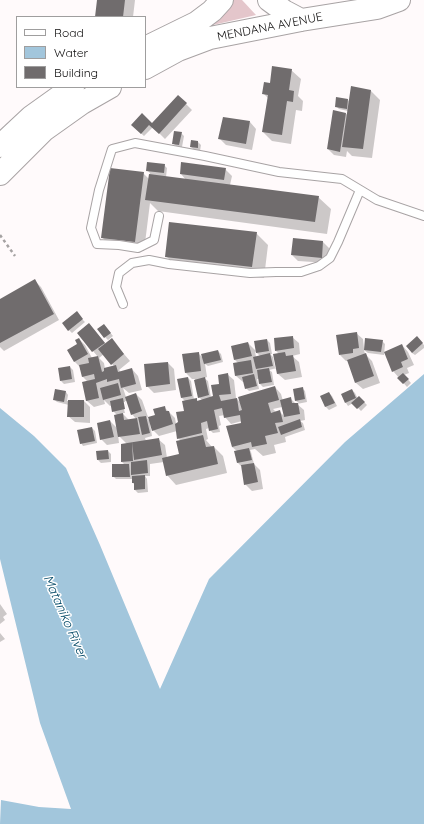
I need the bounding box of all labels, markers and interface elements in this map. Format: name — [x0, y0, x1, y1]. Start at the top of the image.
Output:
street label: MENDANA AVENUE — [216, 10, 324, 44]
legend — [16, 16, 146, 88]
text: Road — [54, 25, 84, 40]
text: Water — [54, 45, 88, 60]
text: Building — [54, 65, 98, 80]
water label: Mataniko River — [40, 573, 90, 661]

